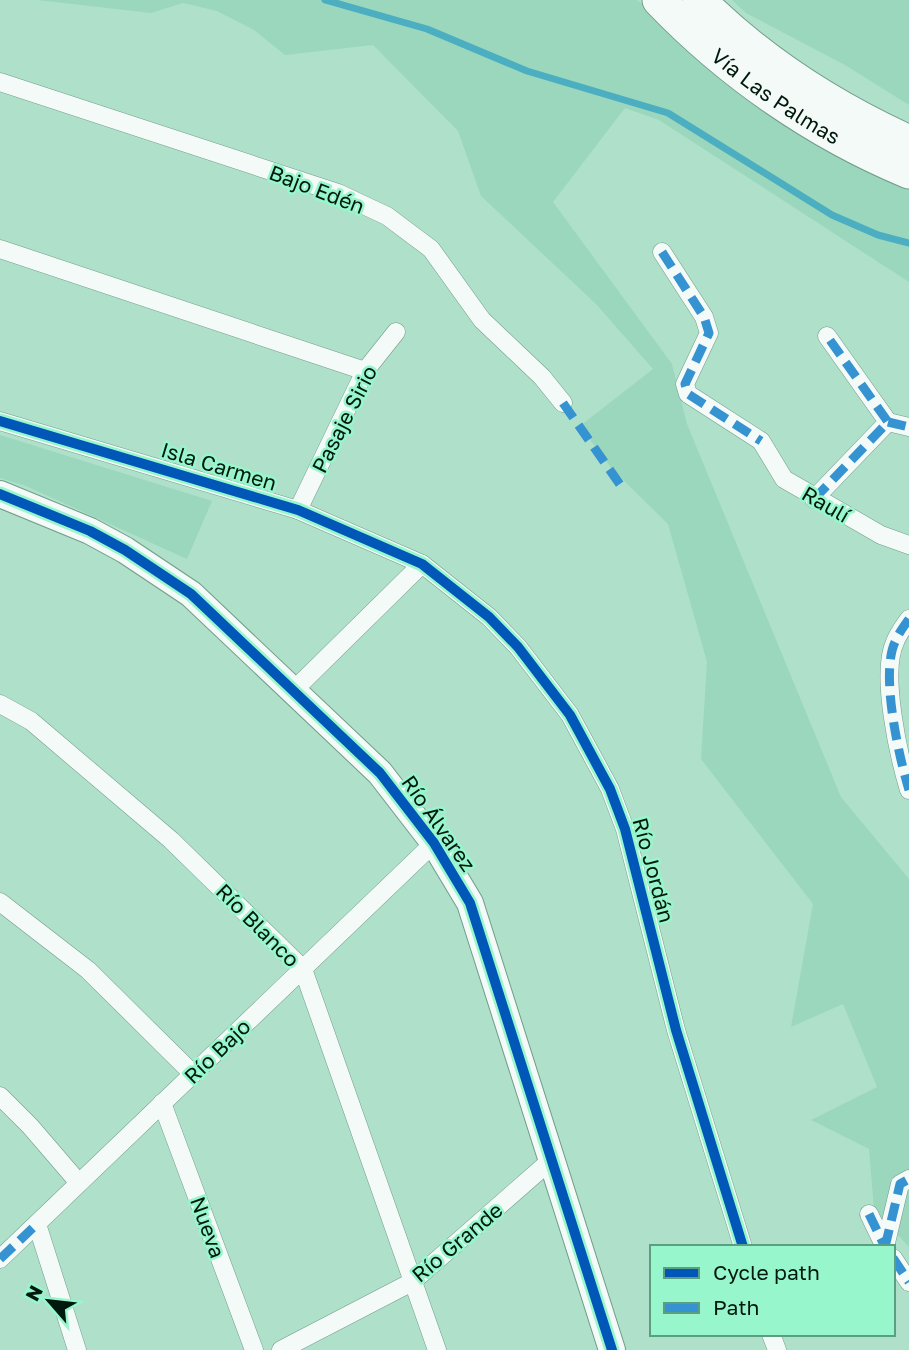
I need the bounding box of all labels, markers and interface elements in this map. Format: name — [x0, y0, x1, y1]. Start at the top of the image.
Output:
street label: Vía Las Palmas — [706, 42, 845, 150]
street label: Bajo Edén — [266, 159, 368, 219]
street label: Pasaje Sirio — [306, 361, 382, 477]
street label: Isla Carmen — [158, 436, 280, 496]
street label: Raulí — [797, 480, 856, 529]
street label: Río Álvarez — [396, 770, 482, 876]
street label: Río Jordán — [628, 815, 680, 925]
street label: Río Blanco — [211, 878, 305, 972]
street label: Río Bajo — [179, 1013, 255, 1089]
street label: Nueva — [185, 1193, 231, 1261]
street label: Río Grande — [406, 1197, 508, 1287]
legend — [650, 1245, 895, 1336]
text: Cycle path — [713, 1259, 820, 1285]
north arrow — [14, 1266, 84, 1336]
text: N — [20, 1281, 47, 1305]
text: Path — [713, 1294, 760, 1320]

